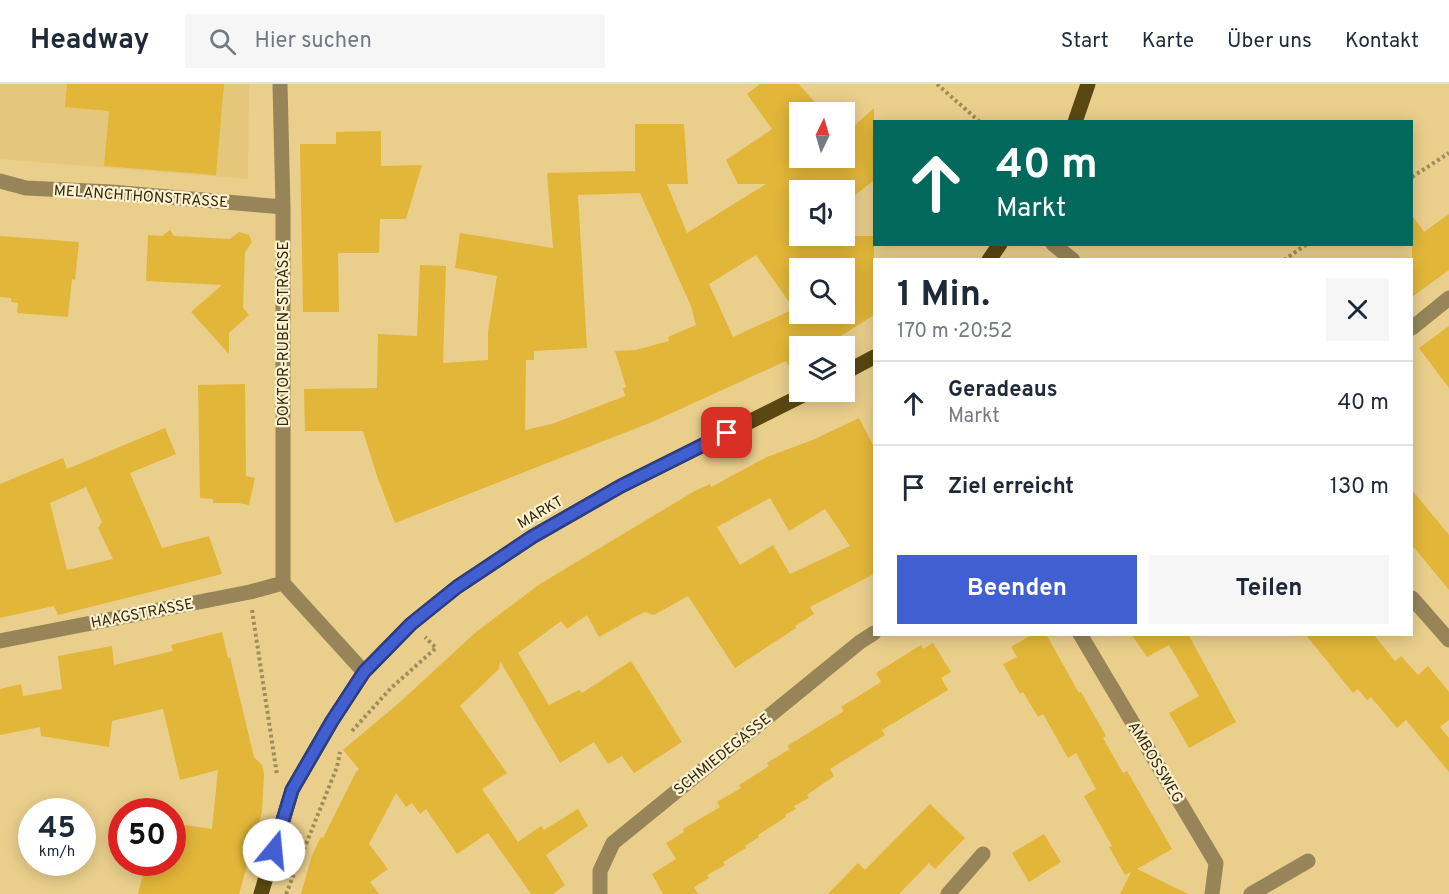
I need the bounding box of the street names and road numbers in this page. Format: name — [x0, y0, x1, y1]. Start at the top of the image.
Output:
street label: MELANCHTHONSTRASSE — [53, 182, 229, 213]
street label: DOKTOR-RUBEN-STRASSE — [275, 242, 294, 426]
street label: MARKT — [514, 493, 567, 534]
street label: HAAGSTRASSE — [89, 595, 195, 634]
street label: SCHMIEDEGASSE — [670, 710, 775, 800]
street label: AMBOSSWEG — [1123, 719, 1186, 807]

